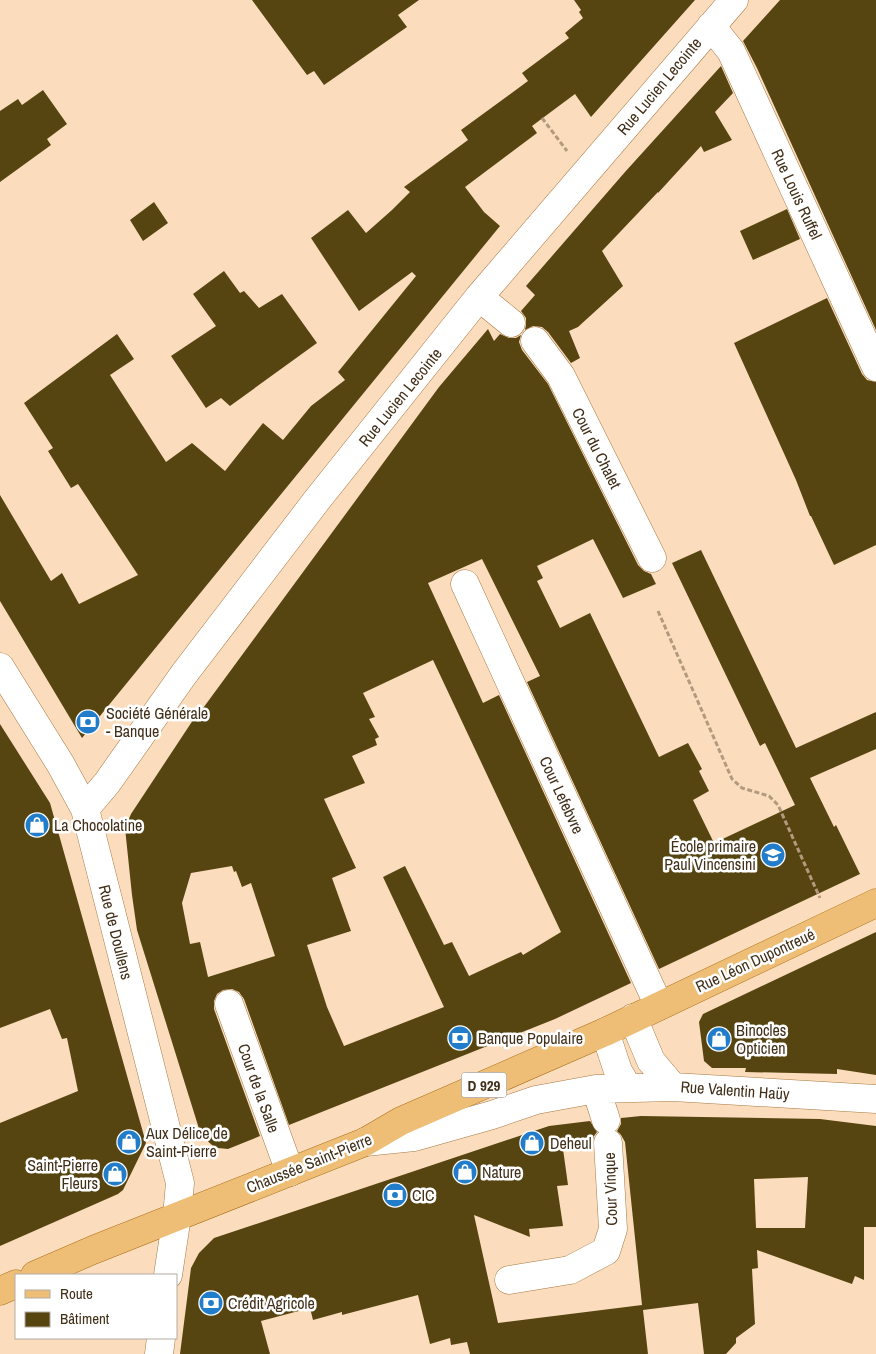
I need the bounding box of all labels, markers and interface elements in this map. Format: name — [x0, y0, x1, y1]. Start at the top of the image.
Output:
street label: Rue Lucien Lecointe — [612, 33, 706, 139]
street label: Rue Louis Ruffel — [766, 145, 828, 243]
street label: Rue Lucien Lecointe — [353, 343, 447, 451]
street label: Cour du Chalet — [567, 404, 627, 493]
place label: Société Générale - Banque — [106, 702, 208, 742]
bank icon: Société Générale - Banque — [75, 709, 101, 735]
street label: Cour Lefebvre — [534, 753, 590, 837]
shop icon: La Chocolatine — [24, 812, 50, 838]
place label: La Chocolatine — [54, 814, 142, 836]
place label: École primaire Paul Vincensini — [664, 835, 756, 875]
school or university icon: École primaire Paul Vincensini — [760, 842, 786, 868]
street label: Rue de Doullens — [94, 882, 138, 982]
street label: Rue Léon Dupontreué — [692, 923, 818, 997]
place label: Binocles Opticien — [736, 1019, 786, 1059]
bank icon: Banque Populaire — [447, 1025, 473, 1051]
shop icon: Binocles Opticien — [706, 1026, 732, 1052]
place label: Banque Populaire — [478, 1027, 583, 1049]
street label: Cour de la Salle — [233, 1040, 285, 1136]
road number: D 929 — [462, 1072, 506, 1098]
street label: Rue Valentin Haüy — [680, 1075, 791, 1105]
place label: Aux Délice de Saint-Pierre — [145, 1122, 228, 1162]
street label: Chaussée Saint-Pierre — [243, 1128, 375, 1198]
shop icon: Aux Délice de Saint-Pierre — [116, 1129, 142, 1155]
shop icon: Deheul — [519, 1130, 545, 1156]
place label: Deheul — [550, 1132, 592, 1154]
street label: Cour Vinque — [598, 1152, 622, 1226]
place label: Saint-Pierre Fleurs — [27, 1154, 98, 1194]
shop icon: Nature — [452, 1159, 478, 1185]
shop icon: Saint-Pierre Fleurs — [102, 1161, 128, 1187]
place label: Nature — [482, 1161, 521, 1183]
bank icon: CIC — [382, 1182, 408, 1208]
place label: CIC — [412, 1184, 435, 1206]
legend — [15, 1274, 178, 1339]
text: Route — [60, 1283, 93, 1304]
bank icon: Crédit Agricole — [198, 1290, 224, 1316]
place label: Crédit Agricole — [228, 1292, 315, 1314]
text: Bâtiment — [60, 1308, 110, 1329]

